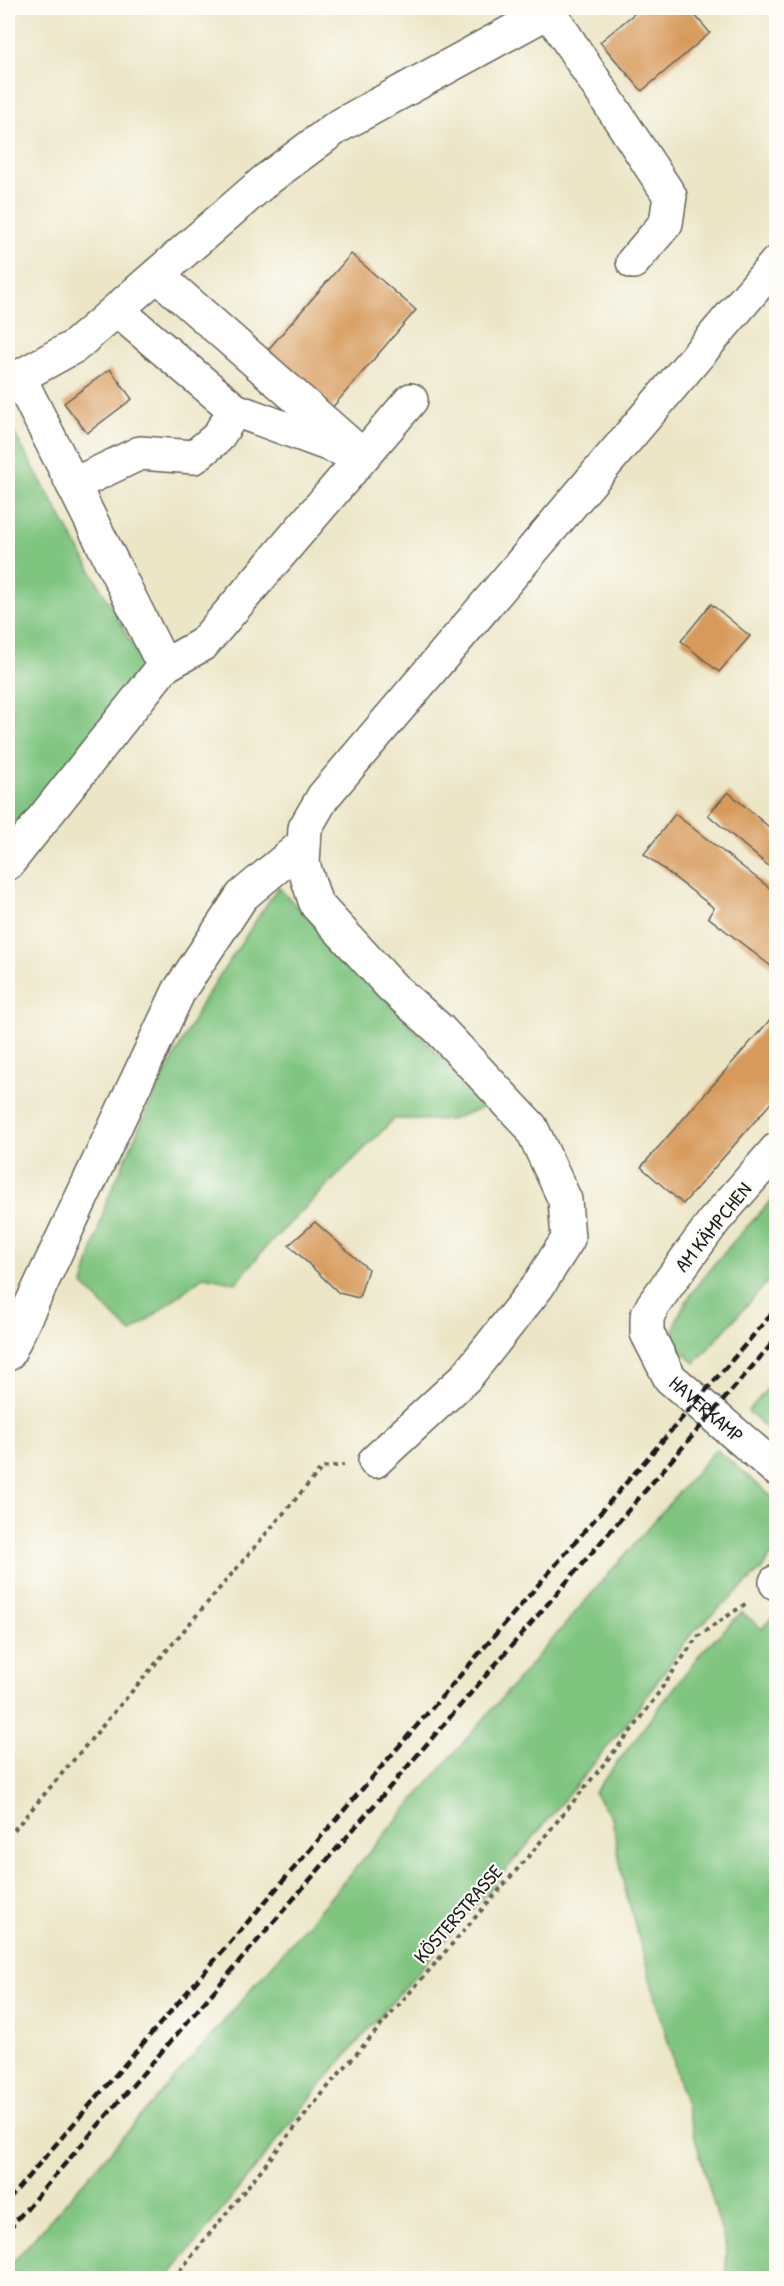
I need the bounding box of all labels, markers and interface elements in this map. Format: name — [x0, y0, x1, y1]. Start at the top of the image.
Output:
street label: AM KÄMPCHEN — [668, 1176, 757, 1277]
street label: HAVERKAMP — [664, 1369, 750, 1448]
street label: KÖSTERSTRASSE — [407, 1858, 508, 1969]

